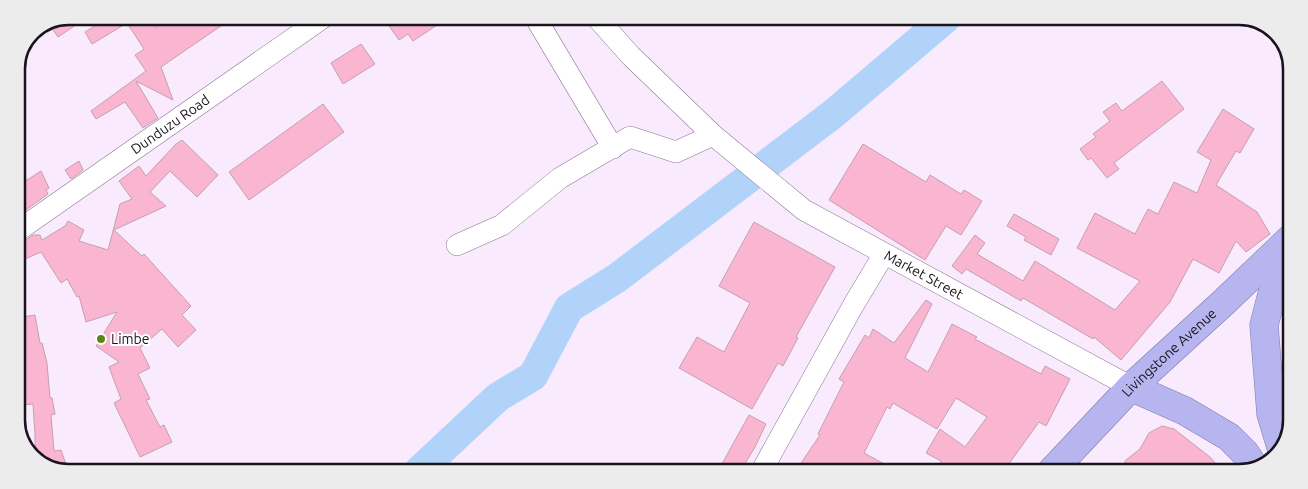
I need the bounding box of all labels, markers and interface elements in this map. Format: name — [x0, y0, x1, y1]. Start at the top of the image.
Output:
street label: Dunduzu Road — [128, 91, 212, 157]
street label: Market Street — [882, 247, 966, 303]
street label: Livingstone Avenue — [1118, 305, 1220, 400]
place label: Limbe — [111, 331, 150, 347]
marker: Limbe — [95, 333, 107, 345]

